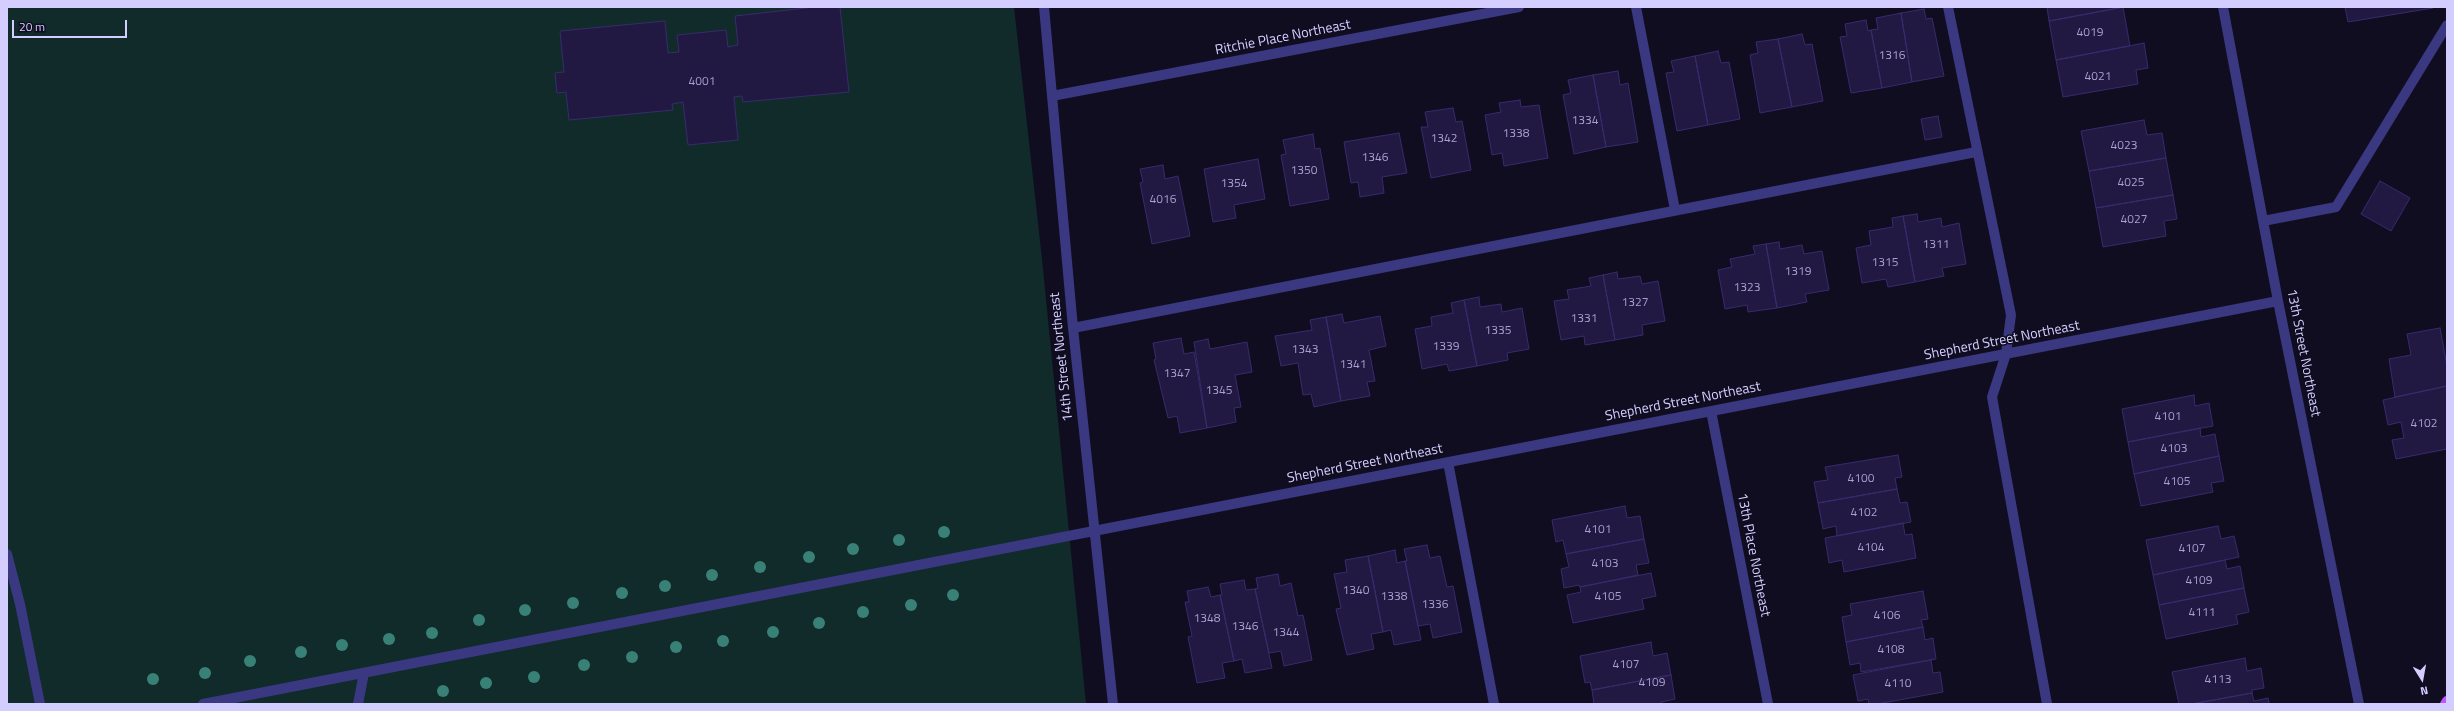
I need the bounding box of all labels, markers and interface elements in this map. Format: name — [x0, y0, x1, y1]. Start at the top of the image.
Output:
scale bar — [14, 12, 129, 38]
text: 20 m — [19, 17, 45, 36]
street label: Ritchie Place Northeast — [1214, 17, 1352, 59]
house number: 4019 — [2077, 26, 2103, 40]
house number: 1316 — [1879, 49, 1905, 63]
house number: 4021 — [2085, 70, 2111, 84]
house number: 4001 — [689, 75, 715, 89]
house number: 1334 — [1572, 114, 1598, 128]
house number: 1338 — [1503, 127, 1529, 141]
house number: 1342 — [1431, 132, 1457, 146]
house number: 4023 — [2111, 139, 2137, 153]
house number: 1346 — [1362, 151, 1388, 165]
house number: 1350 — [1291, 164, 1317, 178]
house number: 4025 — [2118, 176, 2144, 190]
house number: 1354 — [1221, 177, 1247, 191]
house number: 4016 — [1150, 193, 1176, 207]
house number: 4027 — [2121, 213, 2147, 227]
house number: 1311 — [1923, 238, 1949, 252]
house number: 1315 — [1872, 256, 1898, 270]
house number: 1319 — [1785, 265, 1811, 279]
house number: 1323 — [1734, 281, 1760, 295]
street label: 13th Street Northeast — [2282, 288, 2324, 418]
street label: 14th Street Northeast — [1047, 292, 1077, 422]
house number: 1327 — [1622, 296, 1648, 310]
house number: 1331 — [1571, 312, 1597, 326]
street label: Shepherd Street Northeast — [1923, 318, 2081, 364]
house number: 1335 — [1485, 324, 1511, 338]
house number: 1339 — [1433, 340, 1459, 354]
house number: 1343 — [1292, 343, 1318, 357]
house number: 1341 — [1340, 358, 1366, 372]
house number: 1347 — [1164, 367, 1190, 381]
street label: Shepherd Street Northeast — [1604, 379, 1762, 425]
house number: 1345 — [1206, 384, 1232, 398]
house number: 4101 — [2155, 410, 2181, 424]
house number: 4102 — [2411, 417, 2437, 431]
street label: Shepherd Street Northeast — [1286, 441, 1444, 487]
house number: 4103 — [2161, 442, 2187, 456]
house number: 4100 — [1848, 472, 1874, 486]
house number: 4105 — [2164, 475, 2190, 489]
street label: 13th Place Northeast — [1733, 492, 1773, 618]
house number: 4102 — [1851, 506, 1877, 520]
house number: 4101 — [1585, 523, 1611, 537]
house number: 4104 — [1858, 541, 1884, 555]
house number: 4107 — [2179, 542, 2205, 556]
house number: 4103 — [1592, 557, 1618, 571]
house number: 4109 — [2186, 574, 2212, 588]
house number: 1340 — [1343, 584, 1369, 598]
house number: 1338 — [1381, 590, 1407, 604]
house number: 4105 — [1595, 590, 1621, 604]
house number: 1336 — [1422, 598, 1448, 612]
house number: 4111 — [2189, 606, 2215, 620]
house number: 4106 — [1874, 609, 1900, 623]
house number: 1348 — [1194, 612, 1220, 626]
house number: 1346 — [1232, 620, 1258, 634]
house number: 1344 — [1273, 626, 1299, 640]
house number: 4108 — [1878, 643, 1904, 657]
house number: 4107 — [1613, 658, 1639, 672]
north arrow — [2402, 659, 2442, 699]
house number: 4113 — [2205, 673, 2231, 687]
house number: 4109 — [1639, 676, 1665, 690]
house number: 4110 — [1885, 677, 1911, 691]
text: N — [2419, 682, 2430, 699]

